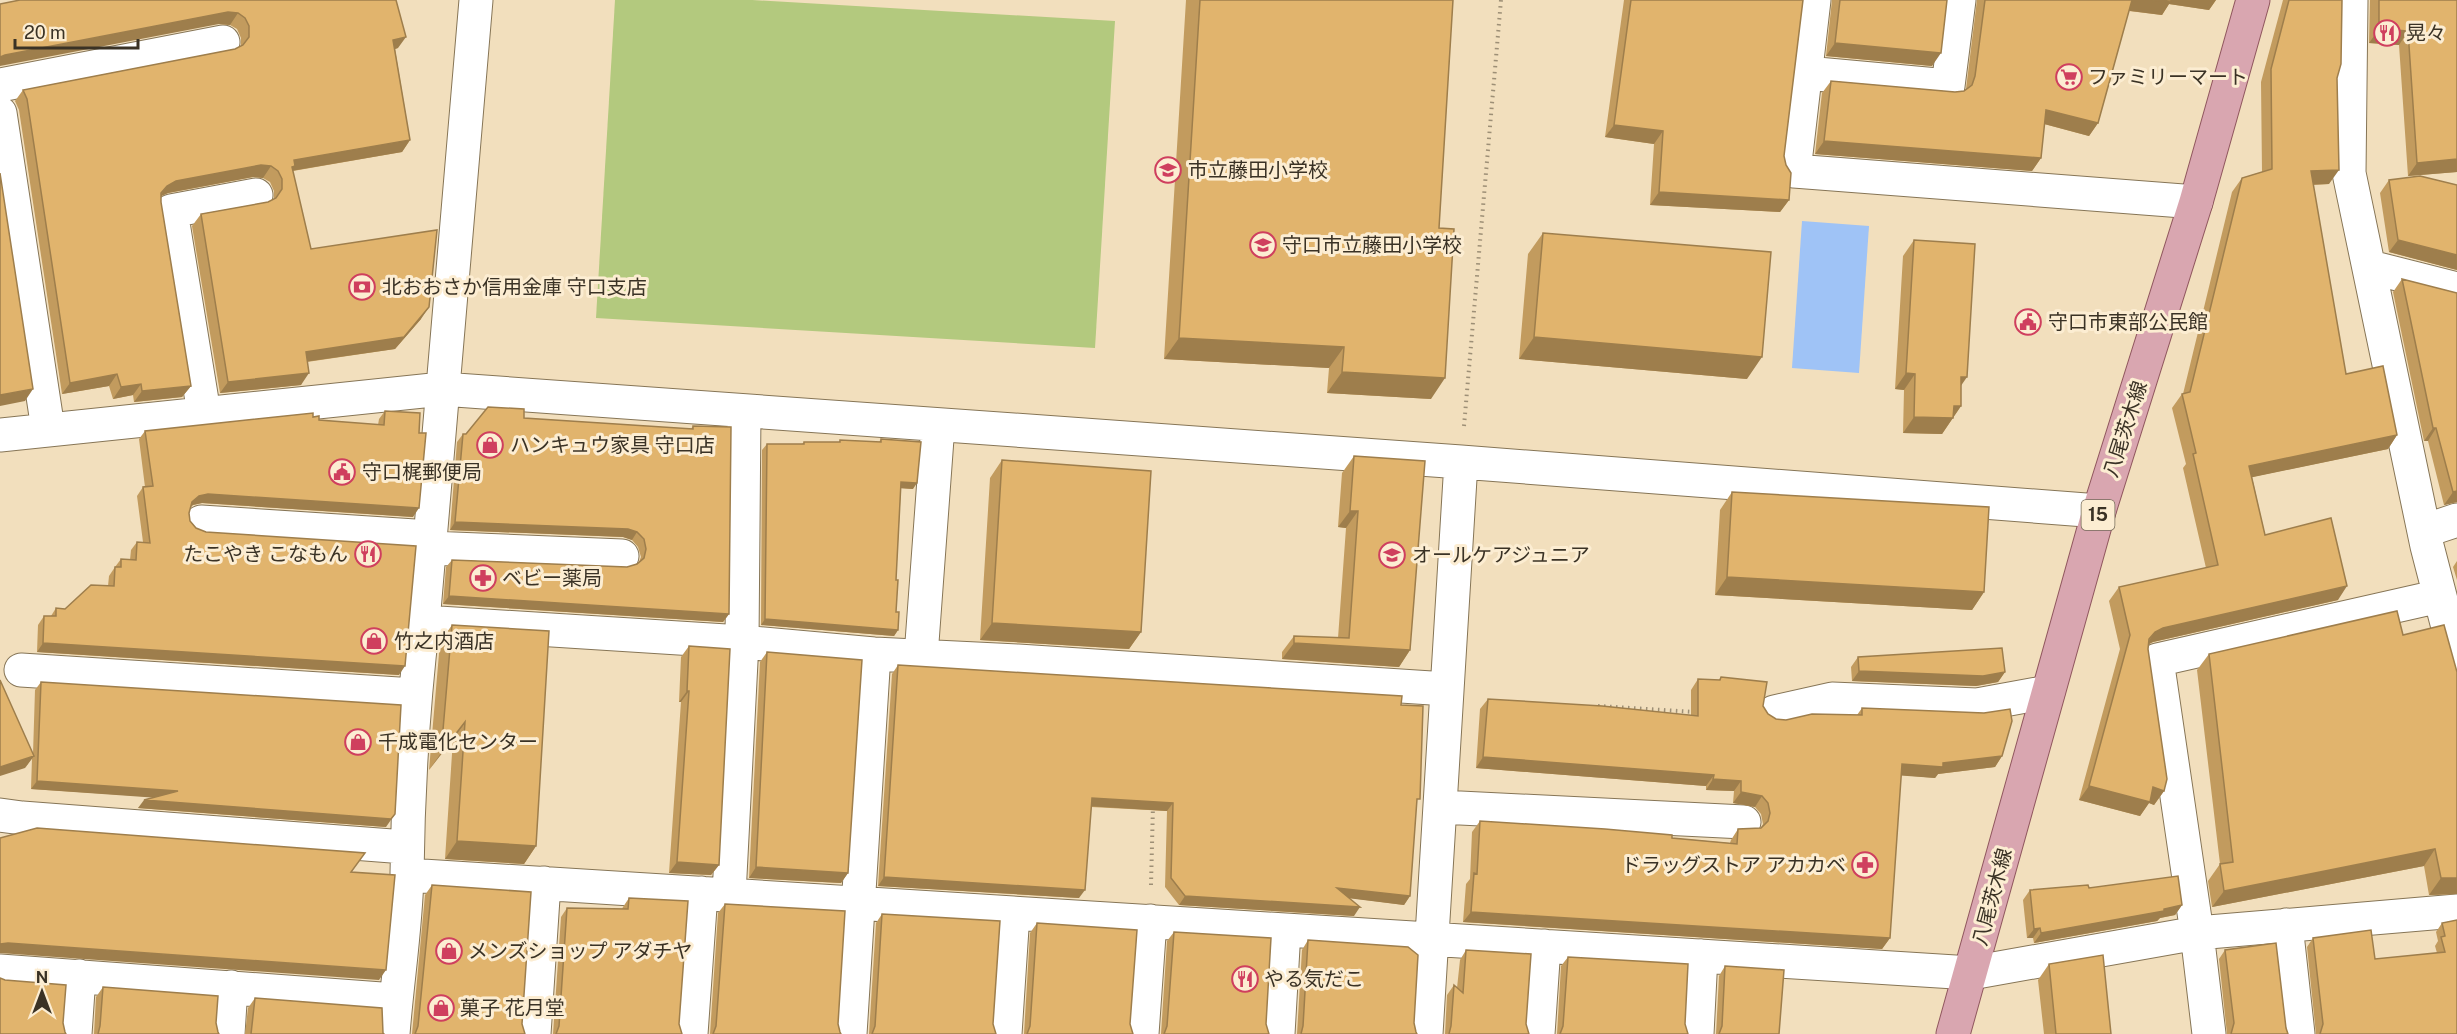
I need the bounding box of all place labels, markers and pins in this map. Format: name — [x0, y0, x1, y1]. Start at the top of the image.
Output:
restaurant icon: 晃々 — [2372, 18, 2402, 48]
place label: 晃々 — [2406, 21, 2446, 45]
supermarket icon: ファミリーマート — [2054, 62, 2084, 92]
place label: ファミリーマート — [2088, 65, 2248, 89]
school or university icon: 市立藤田小学校 — [1153, 155, 1183, 185]
place label: 市立藤田小学校 — [1188, 158, 1328, 182]
school or university icon: 守口市立藤田小学校 — [1248, 230, 1278, 260]
place label: 守口市立藤田小学校 — [1282, 233, 1462, 257]
bank icon: 北おおさか信用金庫 守口支店 — [347, 272, 377, 302]
place label: 北おおさか信用金庫 守口支店 — [382, 275, 647, 299]
public building icon: 守口市東部公民館 — [2013, 307, 2043, 337]
place label: 守口市東部公民館 — [2048, 310, 2208, 334]
shop icon: ハンキュウ家具 守口店 — [475, 430, 505, 460]
place label: ハンキュウ家具 守口店 — [510, 433, 715, 457]
public building icon: 守口梶郵便局 — [327, 457, 357, 487]
place label: 守口梶郵便局 — [362, 460, 482, 484]
restaurant icon: たこやき こなもん — [353, 539, 383, 569]
school or university icon: オールケアジュニア — [1377, 540, 1407, 570]
place label: たこやき こなもん — [183, 542, 348, 566]
place label: オールケアジュニア — [1412, 543, 1590, 567]
pharmacy icon: ベビー薬局 — [468, 563, 498, 593]
place label: ベビー薬局 — [502, 566, 602, 590]
shop icon: 竹之内酒店 — [359, 626, 389, 656]
place label: 竹之内酒店 — [394, 629, 494, 653]
shop icon: 千成電化センター — [343, 727, 373, 757]
place label: 千成電化センター — [378, 730, 538, 754]
pharmacy icon: ドラッグストア アカカベ — [1850, 850, 1880, 880]
place label: ドラッグストア アカカベ — [1621, 853, 1846, 877]
shop icon: メンズショップ アダチヤ — [434, 936, 464, 966]
place label: メンズショップ アダチヤ — [468, 939, 692, 963]
restaurant icon: やる気だこ — [1230, 964, 1260, 994]
place label: やる気だこ — [1264, 967, 1364, 991]
shop icon: 菓子 花月堂 — [426, 993, 456, 1023]
place label: 菓子 花月堂 — [460, 996, 565, 1020]

